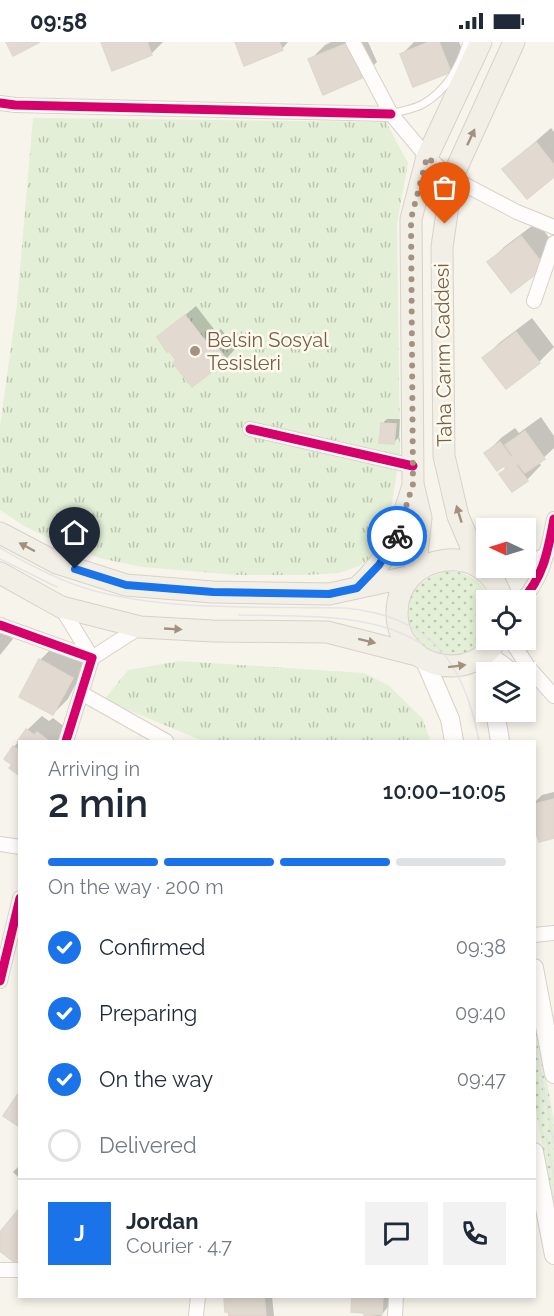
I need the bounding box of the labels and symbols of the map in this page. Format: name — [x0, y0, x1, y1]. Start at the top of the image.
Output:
one-way arrow — [466, 127, 476, 145]
pin — [419, 162, 470, 224]
street label: Taha Carım Caddesi — [429, 263, 457, 447]
place label: Belsin Sosyal Tesisleri — [207, 328, 329, 375]
marker: Belsin Sosyal Tesisleri — [188, 344, 202, 358]
one-way arrow — [453, 505, 463, 523]
courier — [367, 506, 427, 566]
pin — [49, 507, 100, 569]
north arrow — [476, 518, 536, 578]
one-way arrow — [18, 542, 35, 552]
one-way arrow — [164, 624, 183, 633]
one-way arrow — [358, 637, 376, 647]
one-way arrow — [448, 661, 467, 670]

